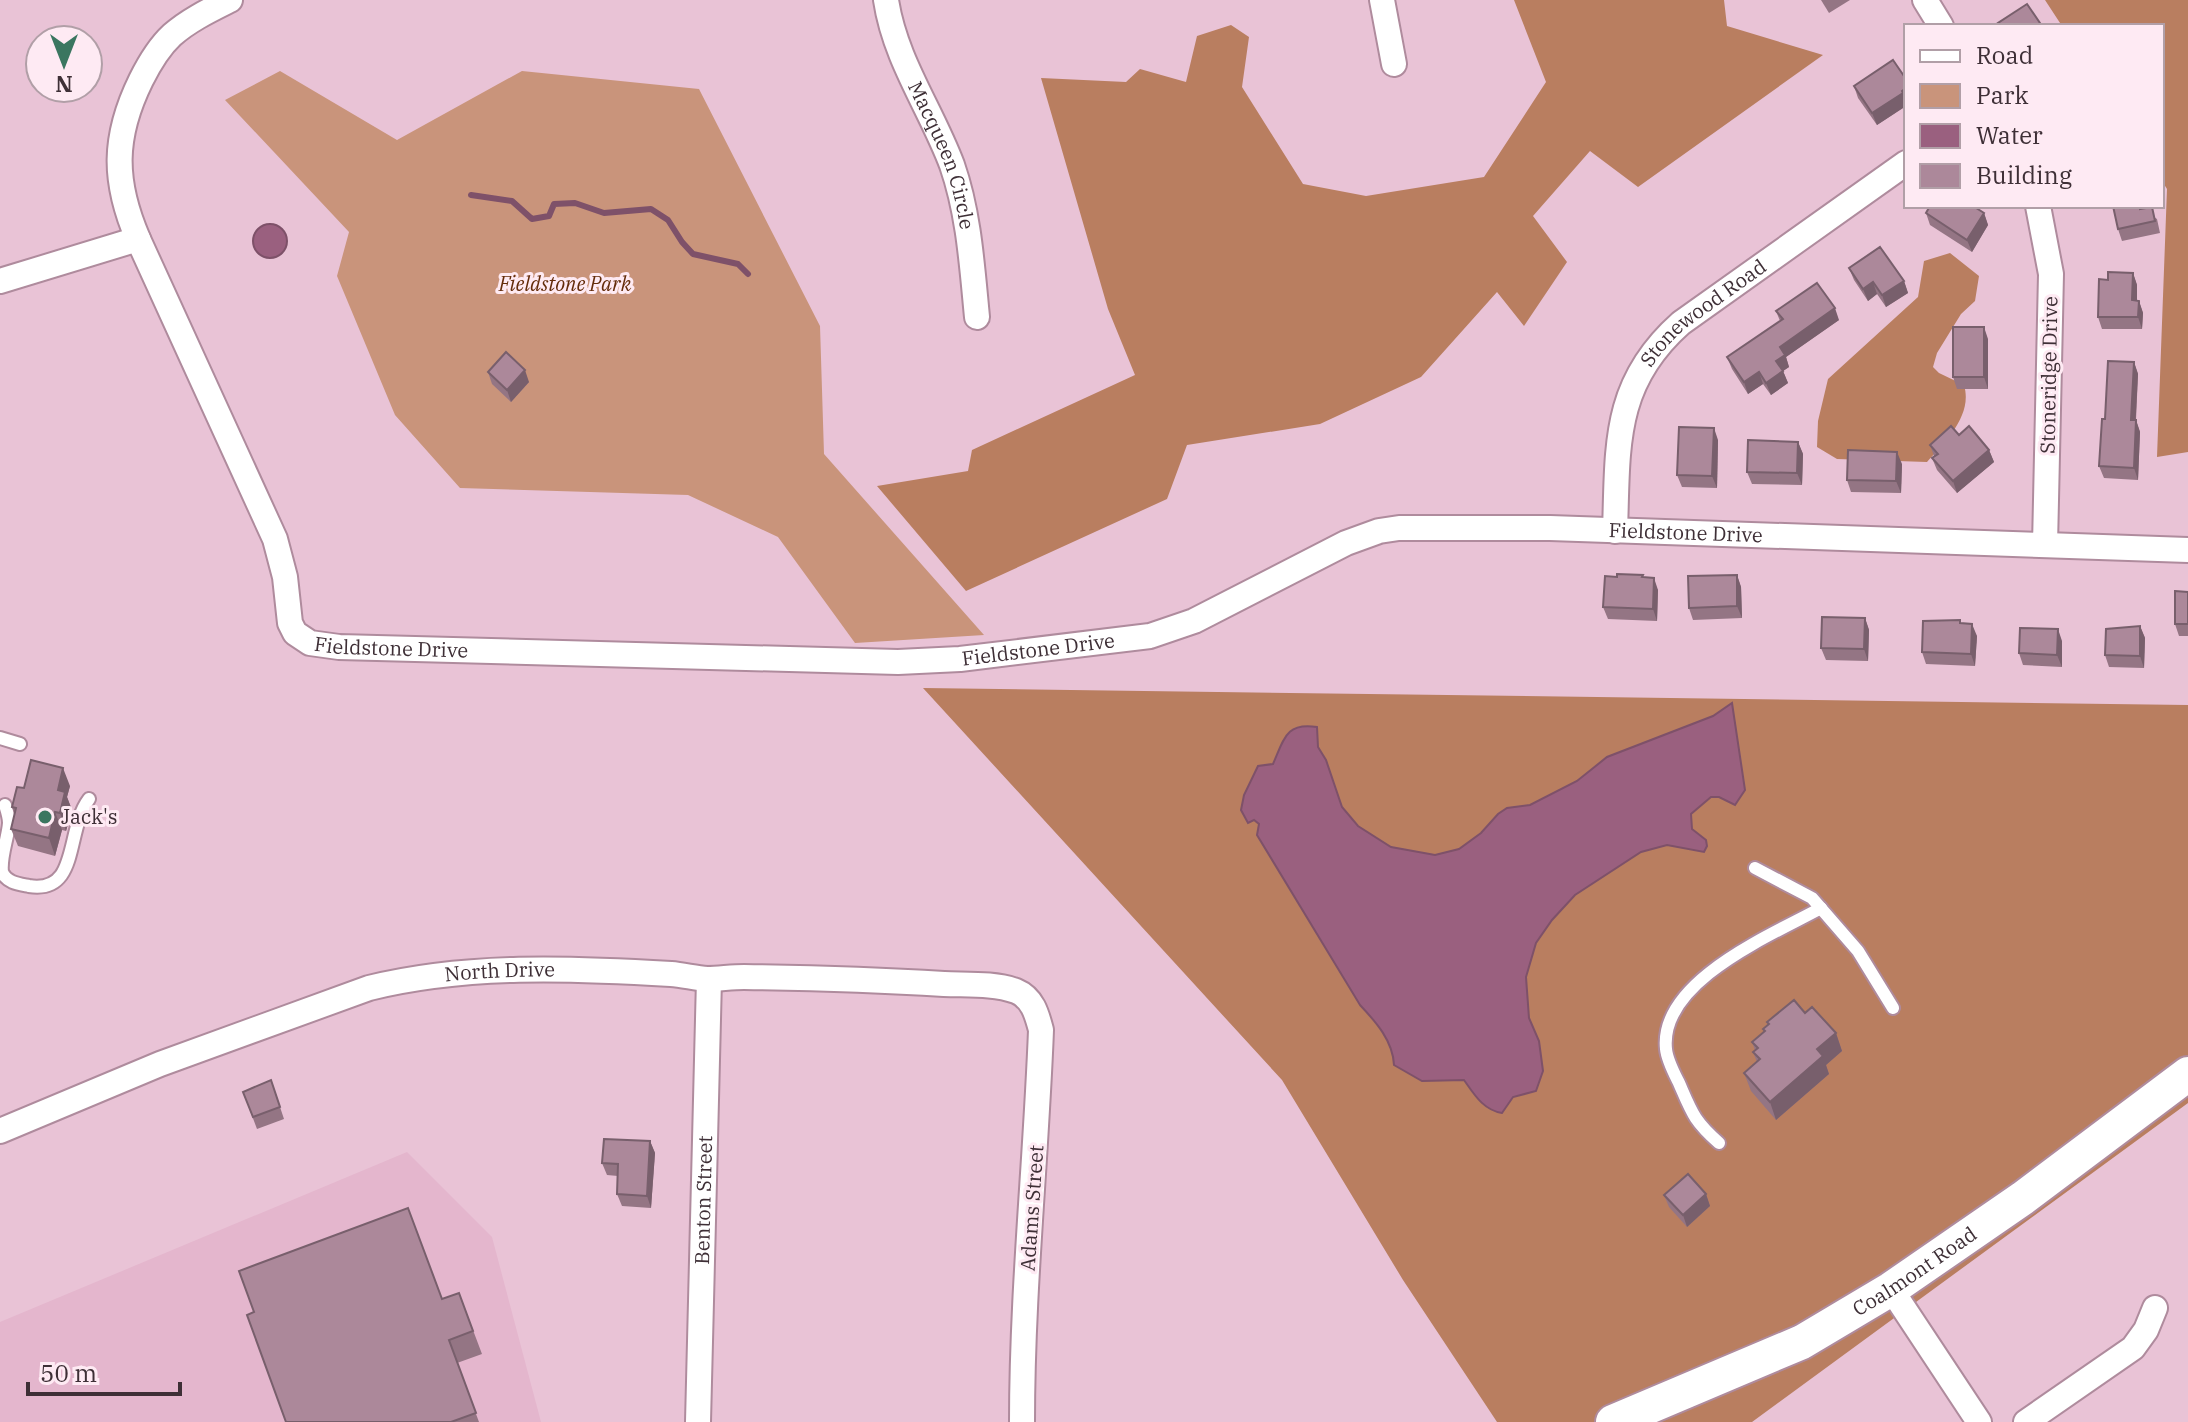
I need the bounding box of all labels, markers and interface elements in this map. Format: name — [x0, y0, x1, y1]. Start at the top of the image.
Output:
north arrow — [24, 24, 104, 104]
legend — [1904, 24, 2164, 208]
text: Road — [1976, 39, 2033, 71]
text: N — [55, 70, 73, 99]
street label: Macqueen Circle — [902, 76, 981, 231]
text: Park — [1976, 79, 2028, 111]
text: Water — [1976, 119, 2043, 151]
text: Building — [1976, 159, 2072, 191]
street label: Stonewood Road — [1633, 253, 1771, 372]
park label: Fieldstone Park — [498, 270, 632, 297]
street label: Stoneridge Drive — [2034, 296, 2063, 454]
street label: Fieldstone Drive — [1608, 516, 1763, 548]
street label: Fieldstone Drive — [960, 626, 1116, 672]
street label: Fieldstone Drive — [313, 630, 468, 663]
place label: Jack's — [61, 803, 118, 830]
marker: Jack's — [36, 808, 54, 826]
street label: North Drive — [443, 955, 555, 988]
street label: Benton Street — [688, 1135, 718, 1265]
street label: Adams Street — [1014, 1144, 1049, 1272]
street label: Coalmont Road — [1847, 1220, 1982, 1322]
scale bar — [28, 1346, 180, 1396]
text: 50 m — [40, 1357, 97, 1389]

